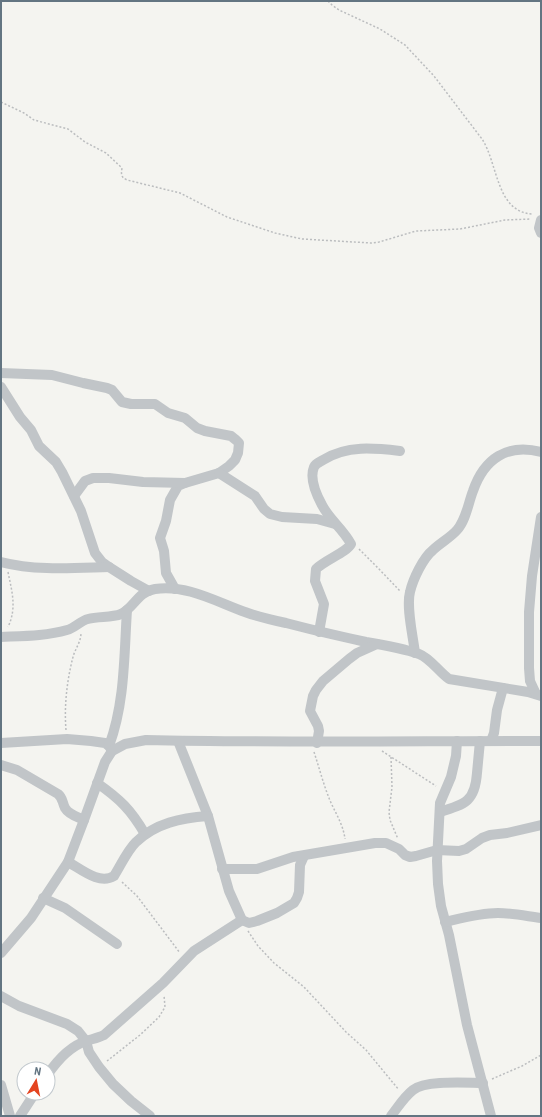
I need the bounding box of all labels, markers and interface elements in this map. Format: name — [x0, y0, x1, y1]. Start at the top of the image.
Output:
north arrow — [16, 1061, 56, 1101]
text: N — [33, 1065, 42, 1079]

